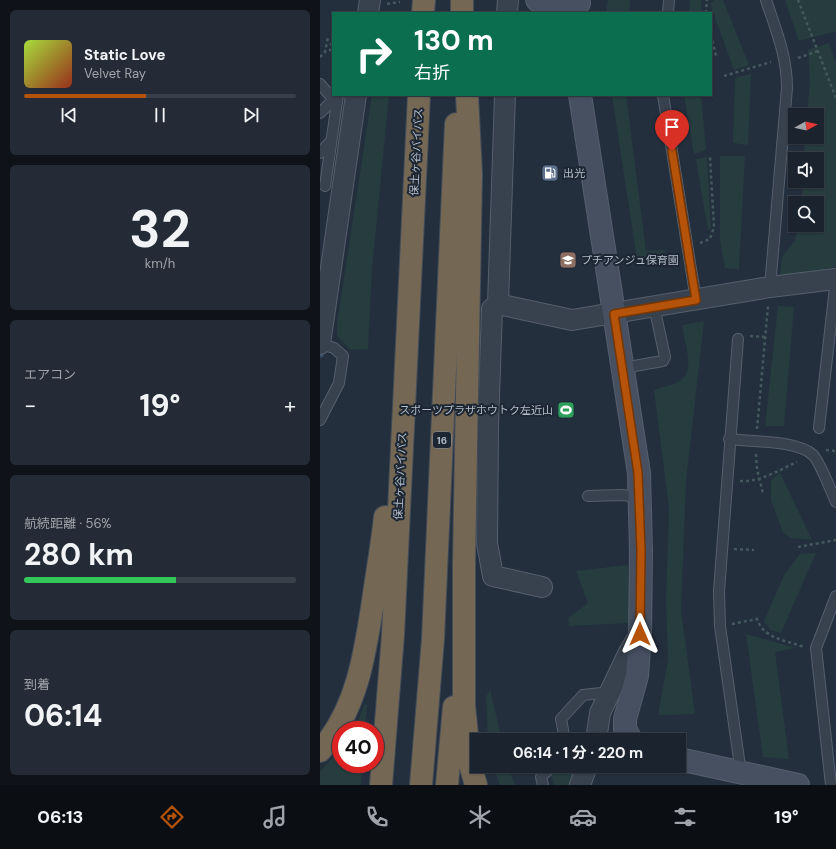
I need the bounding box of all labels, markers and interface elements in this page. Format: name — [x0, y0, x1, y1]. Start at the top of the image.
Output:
text: 130 m — [414, 22, 494, 59]
icon: right — [348, 28, 400, 80]
text: Static Love — [84, 45, 165, 65]
text: 右折 — [414, 61, 450, 85]
text: Velvet Ray — [84, 65, 146, 82]
icon: previous — [58, 104, 80, 126]
icon: pause — [149, 104, 171, 126]
icon: next — [240, 104, 262, 126]
street label: 保土ヶ谷バイパス — [407, 108, 425, 196]
north arrow — [788, 108, 824, 144]
map controls — [788, 108, 824, 232]
pin — [655, 110, 689, 151]
icon: arrive — [661, 116, 683, 138]
button: sound — [788, 152, 824, 188]
fuel station icon: 出光 — [540, 163, 560, 183]
place label: 出光 — [563, 166, 585, 180]
text: 32 — [129, 195, 191, 263]
button: search — [788, 196, 824, 232]
school or university icon: プチアンジュ保育園 — [558, 250, 578, 270]
place label: プチアンジュ保育園 — [581, 253, 679, 267]
text: km/h — [145, 255, 175, 272]
text: エアコン — [24, 366, 76, 383]
text: 19° — [140, 386, 180, 425]
text: − — [24, 391, 36, 420]
text: + — [284, 391, 296, 420]
sports icon: スポーツプラザホウトク左近山 — [556, 400, 576, 420]
place label: スポーツプラザホウトク左近山 — [399, 403, 553, 417]
street label: 保土ヶ谷バイパス — [391, 432, 409, 520]
road number: 16 — [433, 432, 451, 448]
text: 航続距離 · 56% — [24, 515, 112, 532]
text: 280 km — [24, 535, 134, 574]
position arrow — [619, 613, 661, 655]
text: 到着 — [24, 676, 50, 693]
text: 06:14 — [24, 696, 102, 735]
speed limit sign: 40 — [332, 721, 384, 773]
text: 06:14 · 1 分 · 220 m — [513, 743, 643, 763]
icon: directions — [158, 803, 186, 831]
icon: music — [261, 803, 289, 831]
icon: phone — [363, 803, 391, 831]
icon: climate — [466, 803, 494, 831]
icon: car — [569, 803, 597, 831]
icon: filters — [671, 803, 699, 831]
text: 06:13 — [37, 805, 83, 829]
text: 19° — [774, 805, 799, 829]

